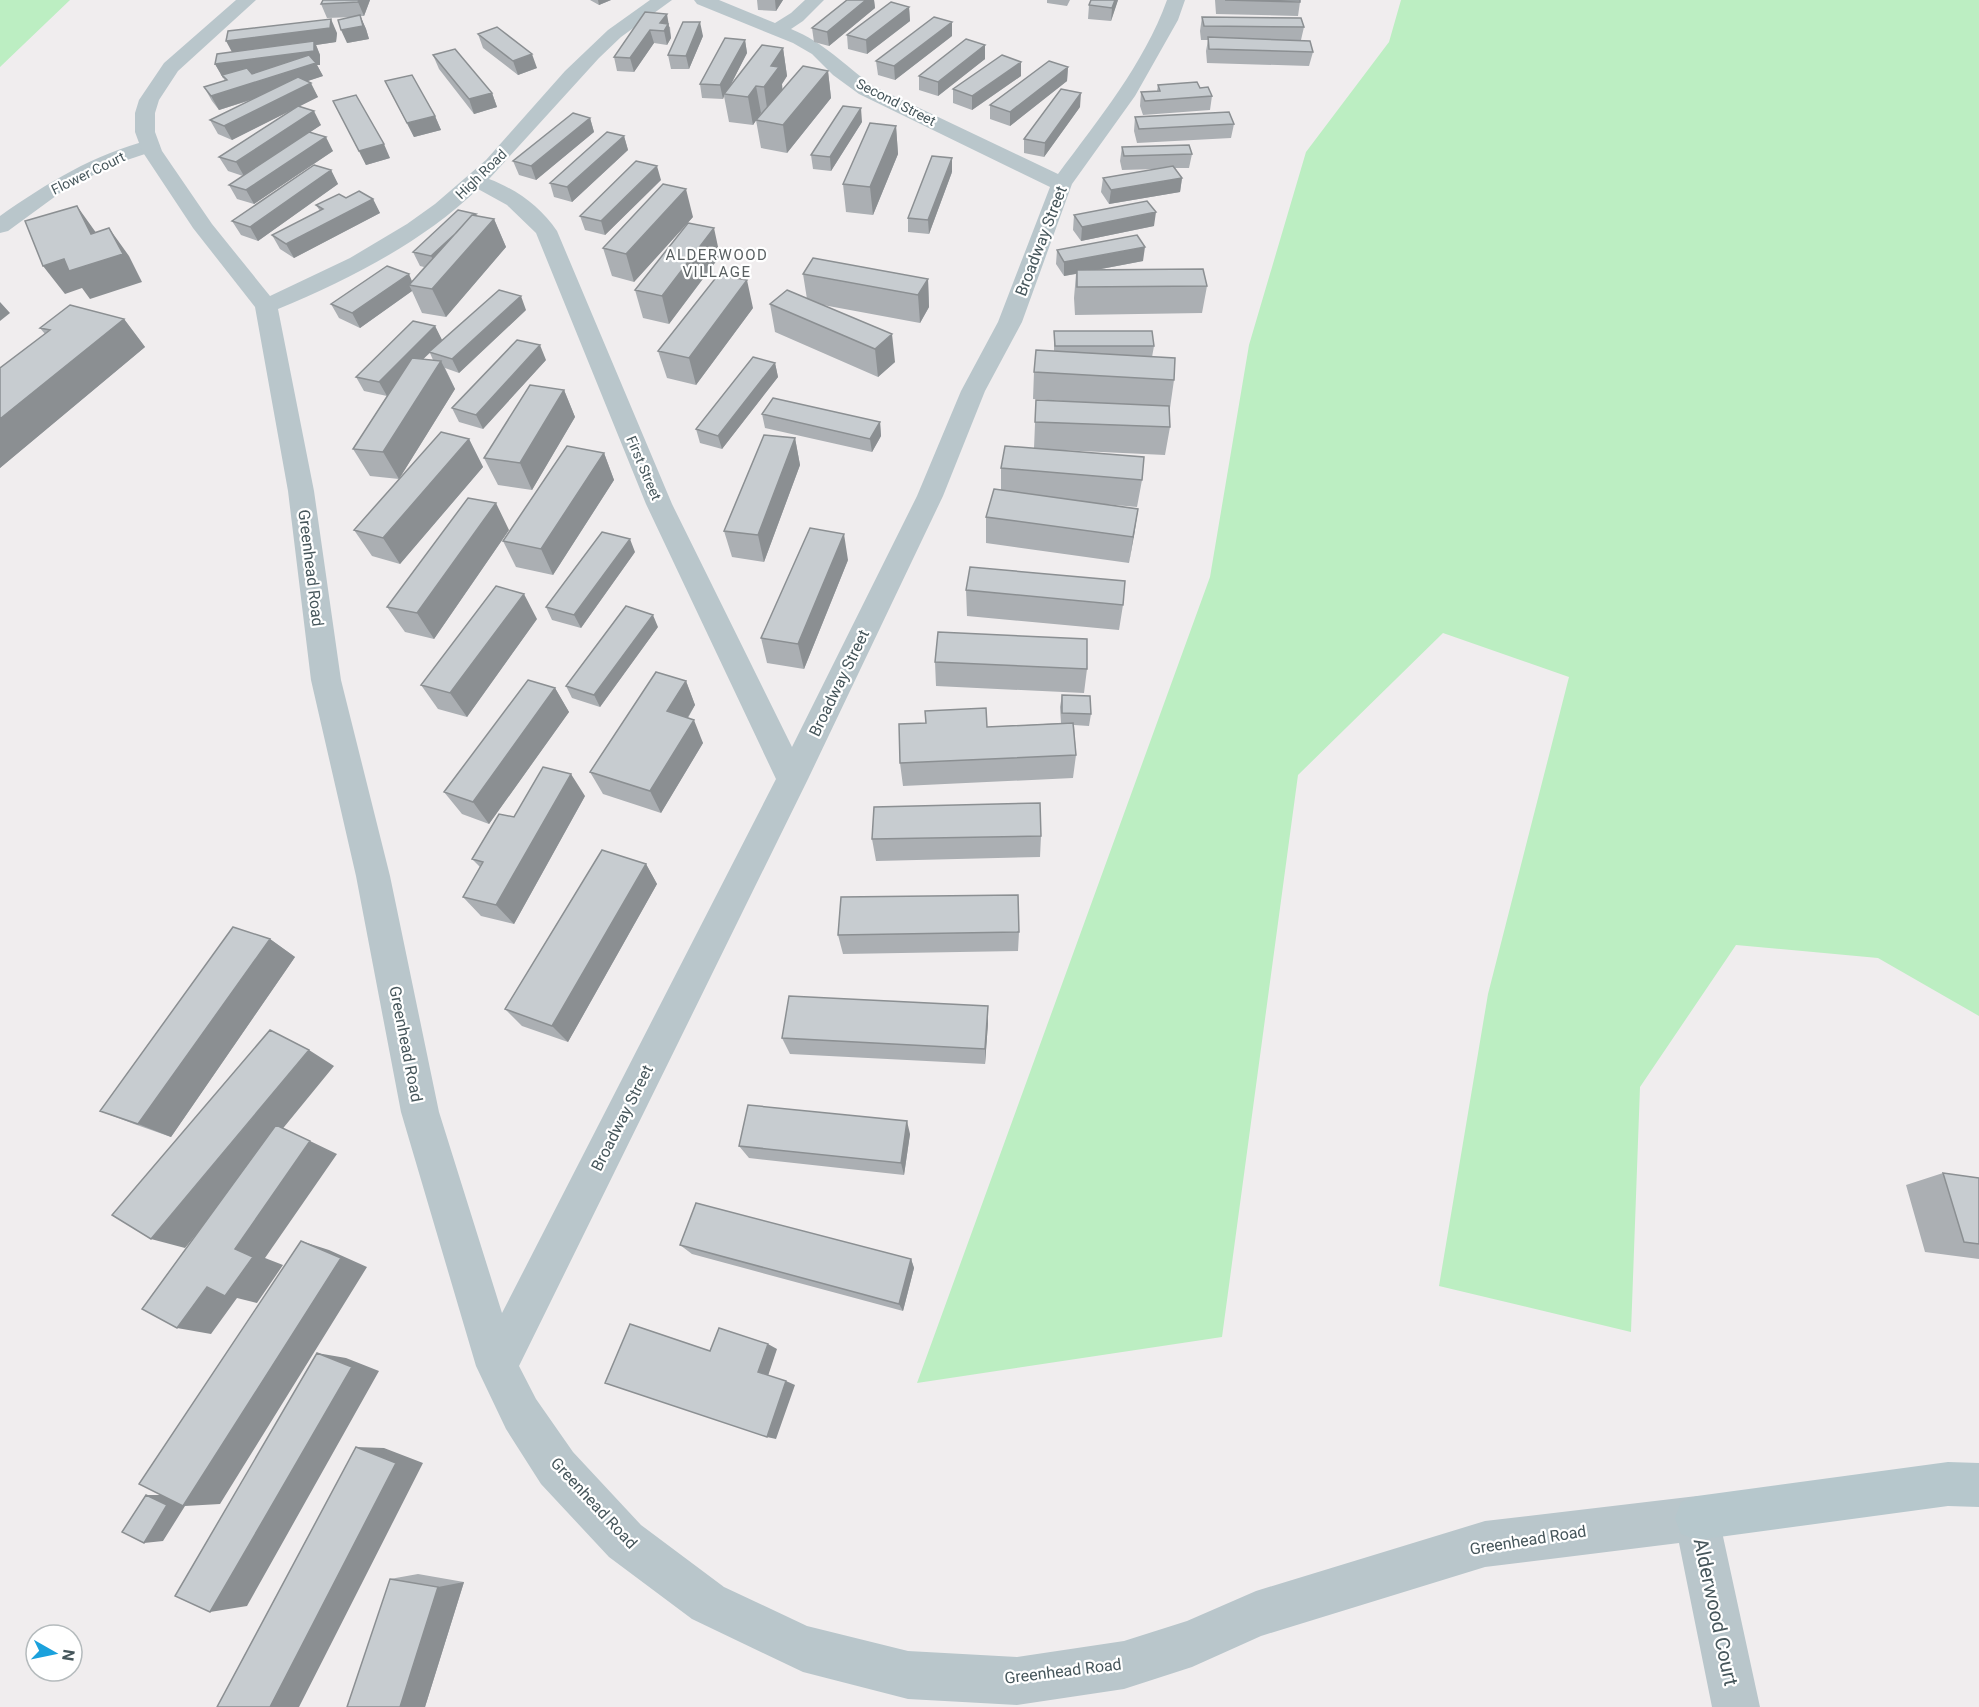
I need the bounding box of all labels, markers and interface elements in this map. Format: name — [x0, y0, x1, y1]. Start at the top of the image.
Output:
street label: Second Street — [854, 75, 939, 129]
street label: High Road — [452, 146, 510, 202]
street label: Flower Court — [49, 148, 128, 198]
street label: Broadway Street — [1011, 183, 1071, 299]
district label: ALDERWOOD VILLAGE — [666, 246, 768, 281]
street label: First Street — [623, 434, 665, 503]
street label: Greenhead Road — [294, 508, 328, 628]
street label: Broadway Street — [805, 627, 873, 739]
street label: Greenhead Road — [385, 984, 427, 1104]
street label: Broadway Street — [587, 1062, 657, 1174]
street label: Greenhead Road — [547, 1453, 641, 1553]
street label: Greenhead Road — [1468, 1521, 1588, 1559]
street label: Alderwood Court — [1689, 1536, 1743, 1688]
north arrow — [24, 1623, 84, 1683]
text: N — [58, 1648, 79, 1662]
street label: Greenhead Road — [1003, 1654, 1123, 1688]

